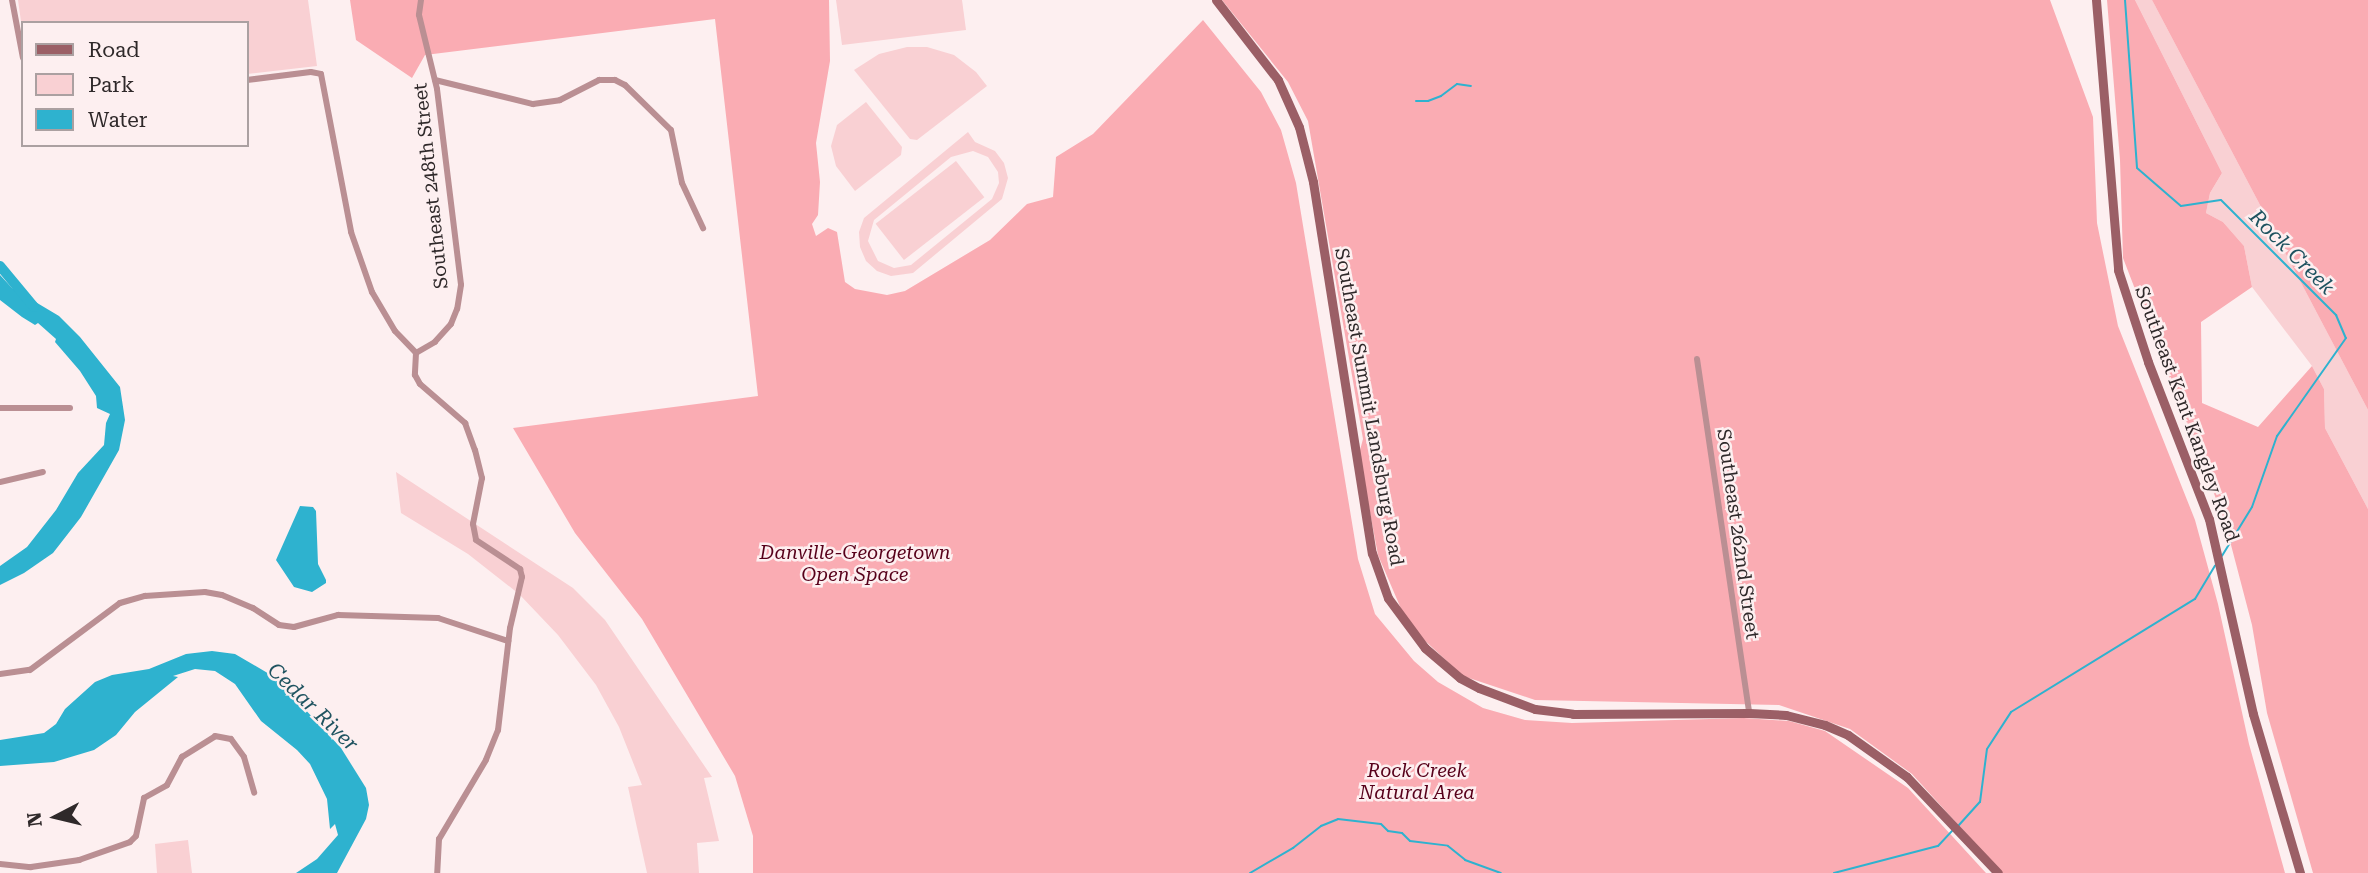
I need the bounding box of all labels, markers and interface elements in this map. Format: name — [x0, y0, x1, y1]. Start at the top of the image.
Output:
legend — [21, 21, 248, 147]
text: Road — [88, 38, 140, 62]
text: Park — [88, 73, 134, 97]
street label: Southeast 248th Street — [409, 82, 453, 290]
text: Water — [88, 108, 147, 132]
water label: Rock Creek — [2244, 204, 2340, 300]
street label: Southeast Summit Landsburg Road — [1330, 246, 1408, 568]
street label: Southeast Kent Kangley Road — [2130, 283, 2244, 545]
street label: Southeast 262nd Street — [1712, 427, 1764, 641]
park label: Danville-Georgetown Open Space — [760, 542, 950, 586]
water label: Cedar River — [262, 658, 364, 756]
park label: Rock Creek Natural Area — [1359, 760, 1475, 804]
north arrow — [21, 782, 91, 852]
text: N — [22, 811, 47, 828]

